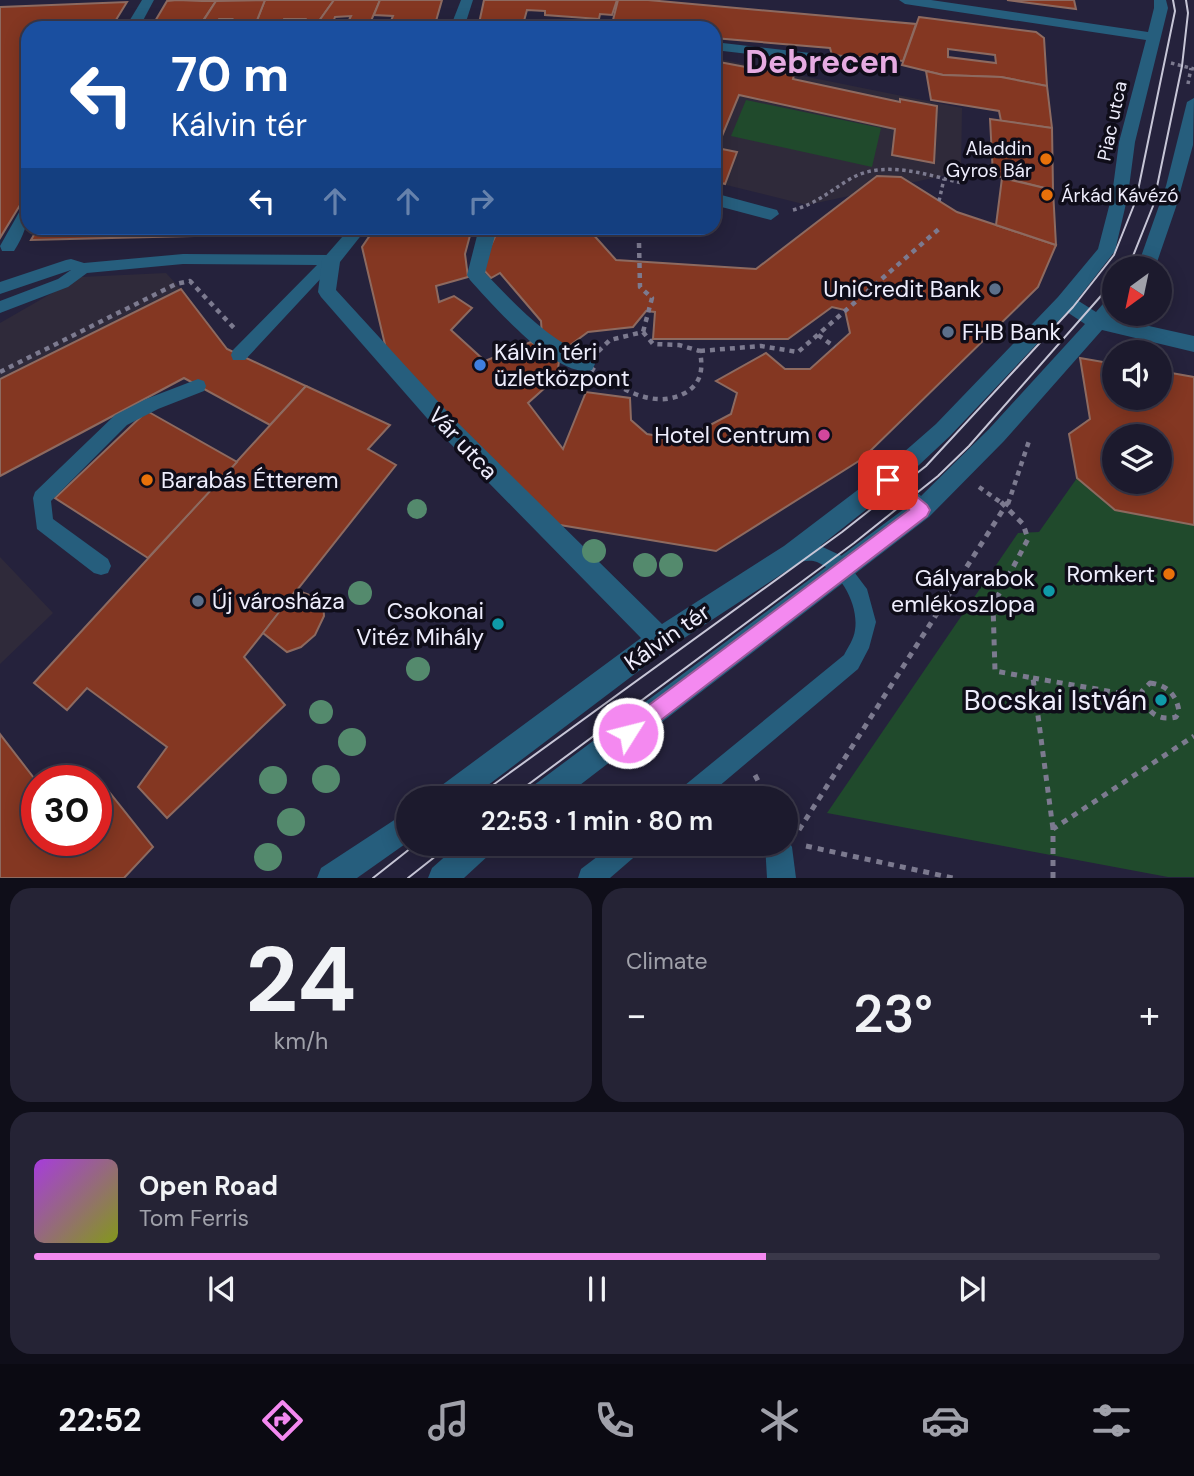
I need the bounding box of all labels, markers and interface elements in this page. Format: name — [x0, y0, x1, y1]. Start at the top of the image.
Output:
district label: Debrecen — [745, 41, 899, 83]
text: 70 m — [171, 42, 289, 106]
icon: left — [56, 49, 147, 140]
street label: Piac utca — [1091, 79, 1133, 163]
text: Kálvin tér — [171, 104, 307, 146]
place label: Aladdin Gyros Bár — [946, 136, 1032, 183]
marker: Aladdin Gyros Bár — [1038, 151, 1054, 167]
icon: left — [243, 182, 281, 220]
icon: ahead — [316, 182, 354, 220]
icon: ahead — [389, 182, 427, 220]
icon: right — [462, 182, 500, 220]
place label: Árkád Kávézó — [1061, 183, 1178, 208]
marker: Árkád Kávézó — [1039, 187, 1055, 203]
north arrow — [1102, 256, 1172, 326]
map controls — [1102, 256, 1172, 494]
place label: UniCredit Bank — [823, 274, 981, 304]
marker: UniCredit Bank — [987, 281, 1003, 297]
place label: FHB Bank — [962, 317, 1062, 347]
marker: FHB Bank — [940, 324, 956, 340]
place label: Kálvin téri üzletközpont — [494, 337, 630, 393]
button: sound — [1102, 340, 1172, 410]
marker: Kálvin téri üzletközpont — [472, 357, 488, 373]
street label: Vár utca — [422, 400, 504, 486]
place label: Hotel Centrum — [654, 420, 810, 450]
button: layers — [1102, 424, 1172, 494]
marker: Hotel Centrum — [816, 427, 832, 443]
pin — [858, 450, 918, 510]
icon: arrive — [869, 461, 907, 499]
place label: Barabás Étterem — [161, 465, 338, 495]
marker: Barabás Étterem — [139, 472, 155, 488]
place label: Romkert — [1067, 559, 1155, 589]
place label: Gályarabok emlékoszlopa — [891, 563, 1035, 619]
marker: Romkert — [1161, 566, 1177, 582]
marker: Gályarabok emlékoszlopa — [1041, 583, 1057, 599]
place label: Új városháza — [212, 586, 345, 616]
marker: Új városháza — [190, 593, 206, 609]
place label: Csokonai Vitéz Mihály — [356, 596, 484, 652]
street label: Kálvin tér — [618, 597, 716, 677]
marker: Csokonai Vitéz Mihály — [490, 616, 506, 632]
place label: Bocskai István — [964, 682, 1147, 719]
marker: Bocskai István — [1153, 692, 1169, 708]
position arrow — [591, 696, 665, 770]
speed limit sign: 30 — [21, 765, 112, 856]
text: 22:53 · 1 min · 80 m — [481, 804, 713, 838]
text: 24 — [245, 921, 357, 1039]
text: Climate — [626, 946, 708, 976]
text: 23° — [853, 980, 933, 1048]
text: − — [626, 990, 647, 1040]
text: + — [1139, 990, 1160, 1040]
text: km/h — [274, 1026, 328, 1056]
text: Open Road — [139, 1169, 278, 1203]
text: Tom Ferris — [139, 1203, 249, 1233]
icon: previous — [203, 1270, 241, 1308]
icon: pause — [578, 1270, 616, 1308]
icon: next — [953, 1270, 991, 1308]
icon: directions — [258, 1396, 307, 1445]
icon: music — [424, 1396, 473, 1445]
icon: phone — [590, 1396, 639, 1445]
icon: climate — [755, 1396, 804, 1445]
icon: car — [921, 1396, 970, 1445]
icon: filters — [1087, 1396, 1136, 1445]
text: 22:52 — [58, 1399, 142, 1441]

